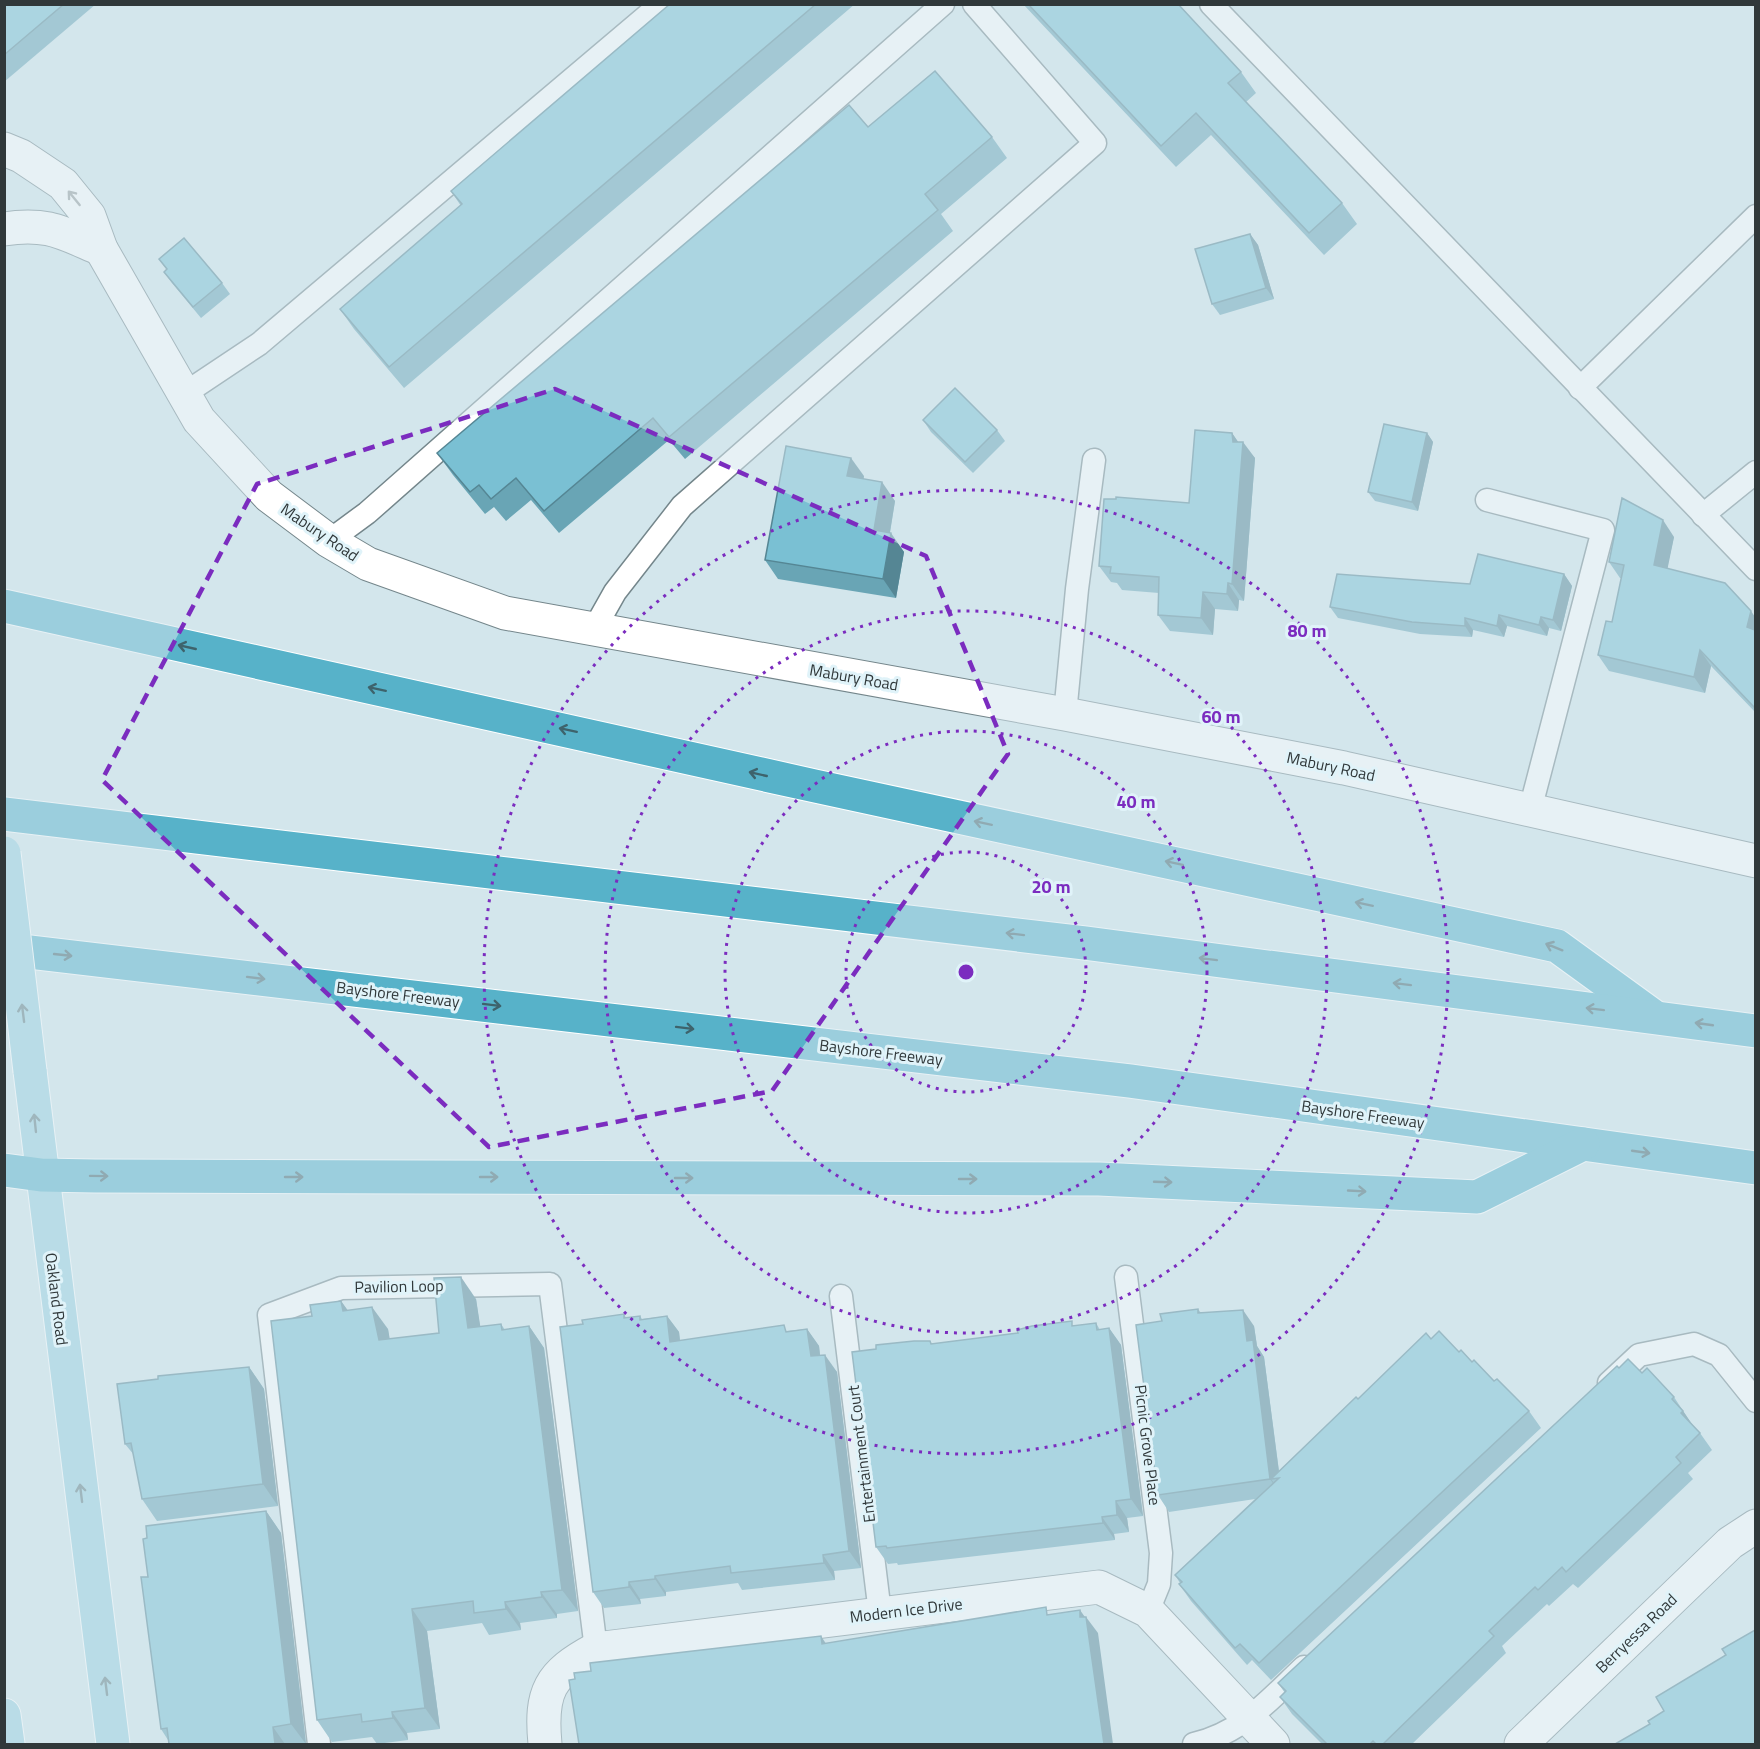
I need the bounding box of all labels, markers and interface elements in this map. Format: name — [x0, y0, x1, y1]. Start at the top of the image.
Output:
one-way arrow — [67, 191, 81, 206]
street label: Mabury Road — [276, 497, 364, 567]
text: 80 m — [1287, 617, 1327, 644]
one-way arrow — [177, 641, 196, 653]
street label: Mabury Road — [808, 657, 900, 697]
one-way arrow — [368, 683, 387, 694]
text: 60 m — [1201, 703, 1241, 730]
one-way arrow — [558, 724, 577, 736]
street label: Mabury Road — [1285, 745, 1377, 787]
one-way arrow — [748, 767, 767, 779]
text: 40 m — [1116, 788, 1156, 815]
one-way arrow — [974, 816, 993, 828]
one-way arrow — [1165, 857, 1184, 869]
text: 20 m — [1031, 873, 1071, 900]
one-way arrow — [1355, 898, 1375, 909]
one-way arrow — [1006, 929, 1025, 940]
one-way arrow — [1546, 940, 1564, 951]
one-way arrow — [52, 950, 72, 961]
one-way arrow — [1199, 953, 1219, 964]
centre of rings — [956, 962, 976, 982]
one-way arrow — [246, 972, 266, 983]
street label: Bayshore Freeway — [335, 975, 461, 1014]
one-way arrow — [1392, 978, 1412, 989]
one-way arrow — [481, 1000, 501, 1011]
one-way arrow — [1586, 1003, 1606, 1014]
one-way arrow — [17, 1004, 28, 1023]
one-way arrow — [1695, 1018, 1715, 1029]
one-way arrow — [675, 1023, 695, 1034]
street label: Bayshore Freeway — [818, 1033, 944, 1072]
street label: Bayshore Freeway — [1300, 1093, 1426, 1135]
one-way arrow — [29, 1114, 40, 1133]
one-way arrow — [1630, 1147, 1650, 1158]
one-way arrow — [89, 1170, 109, 1182]
one-way arrow — [284, 1171, 304, 1183]
one-way arrow — [479, 1171, 499, 1183]
one-way arrow — [674, 1172, 694, 1184]
one-way arrow — [957, 1173, 977, 1184]
one-way arrow — [1152, 1177, 1172, 1188]
one-way arrow — [1347, 1186, 1367, 1197]
street label: Oakland Road — [39, 1251, 75, 1347]
street label: Pavilion Loop — [354, 1273, 444, 1299]
street label: Picnic Grove Place — [1129, 1383, 1167, 1507]
street label: Entertainment Court — [841, 1384, 881, 1524]
one-way arrow — [76, 1484, 87, 1503]
street label: Berryessa Road — [1590, 1588, 1682, 1678]
street label: Modern Ice Drive — [848, 1591, 964, 1629]
one-way arrow — [100, 1677, 111, 1697]

